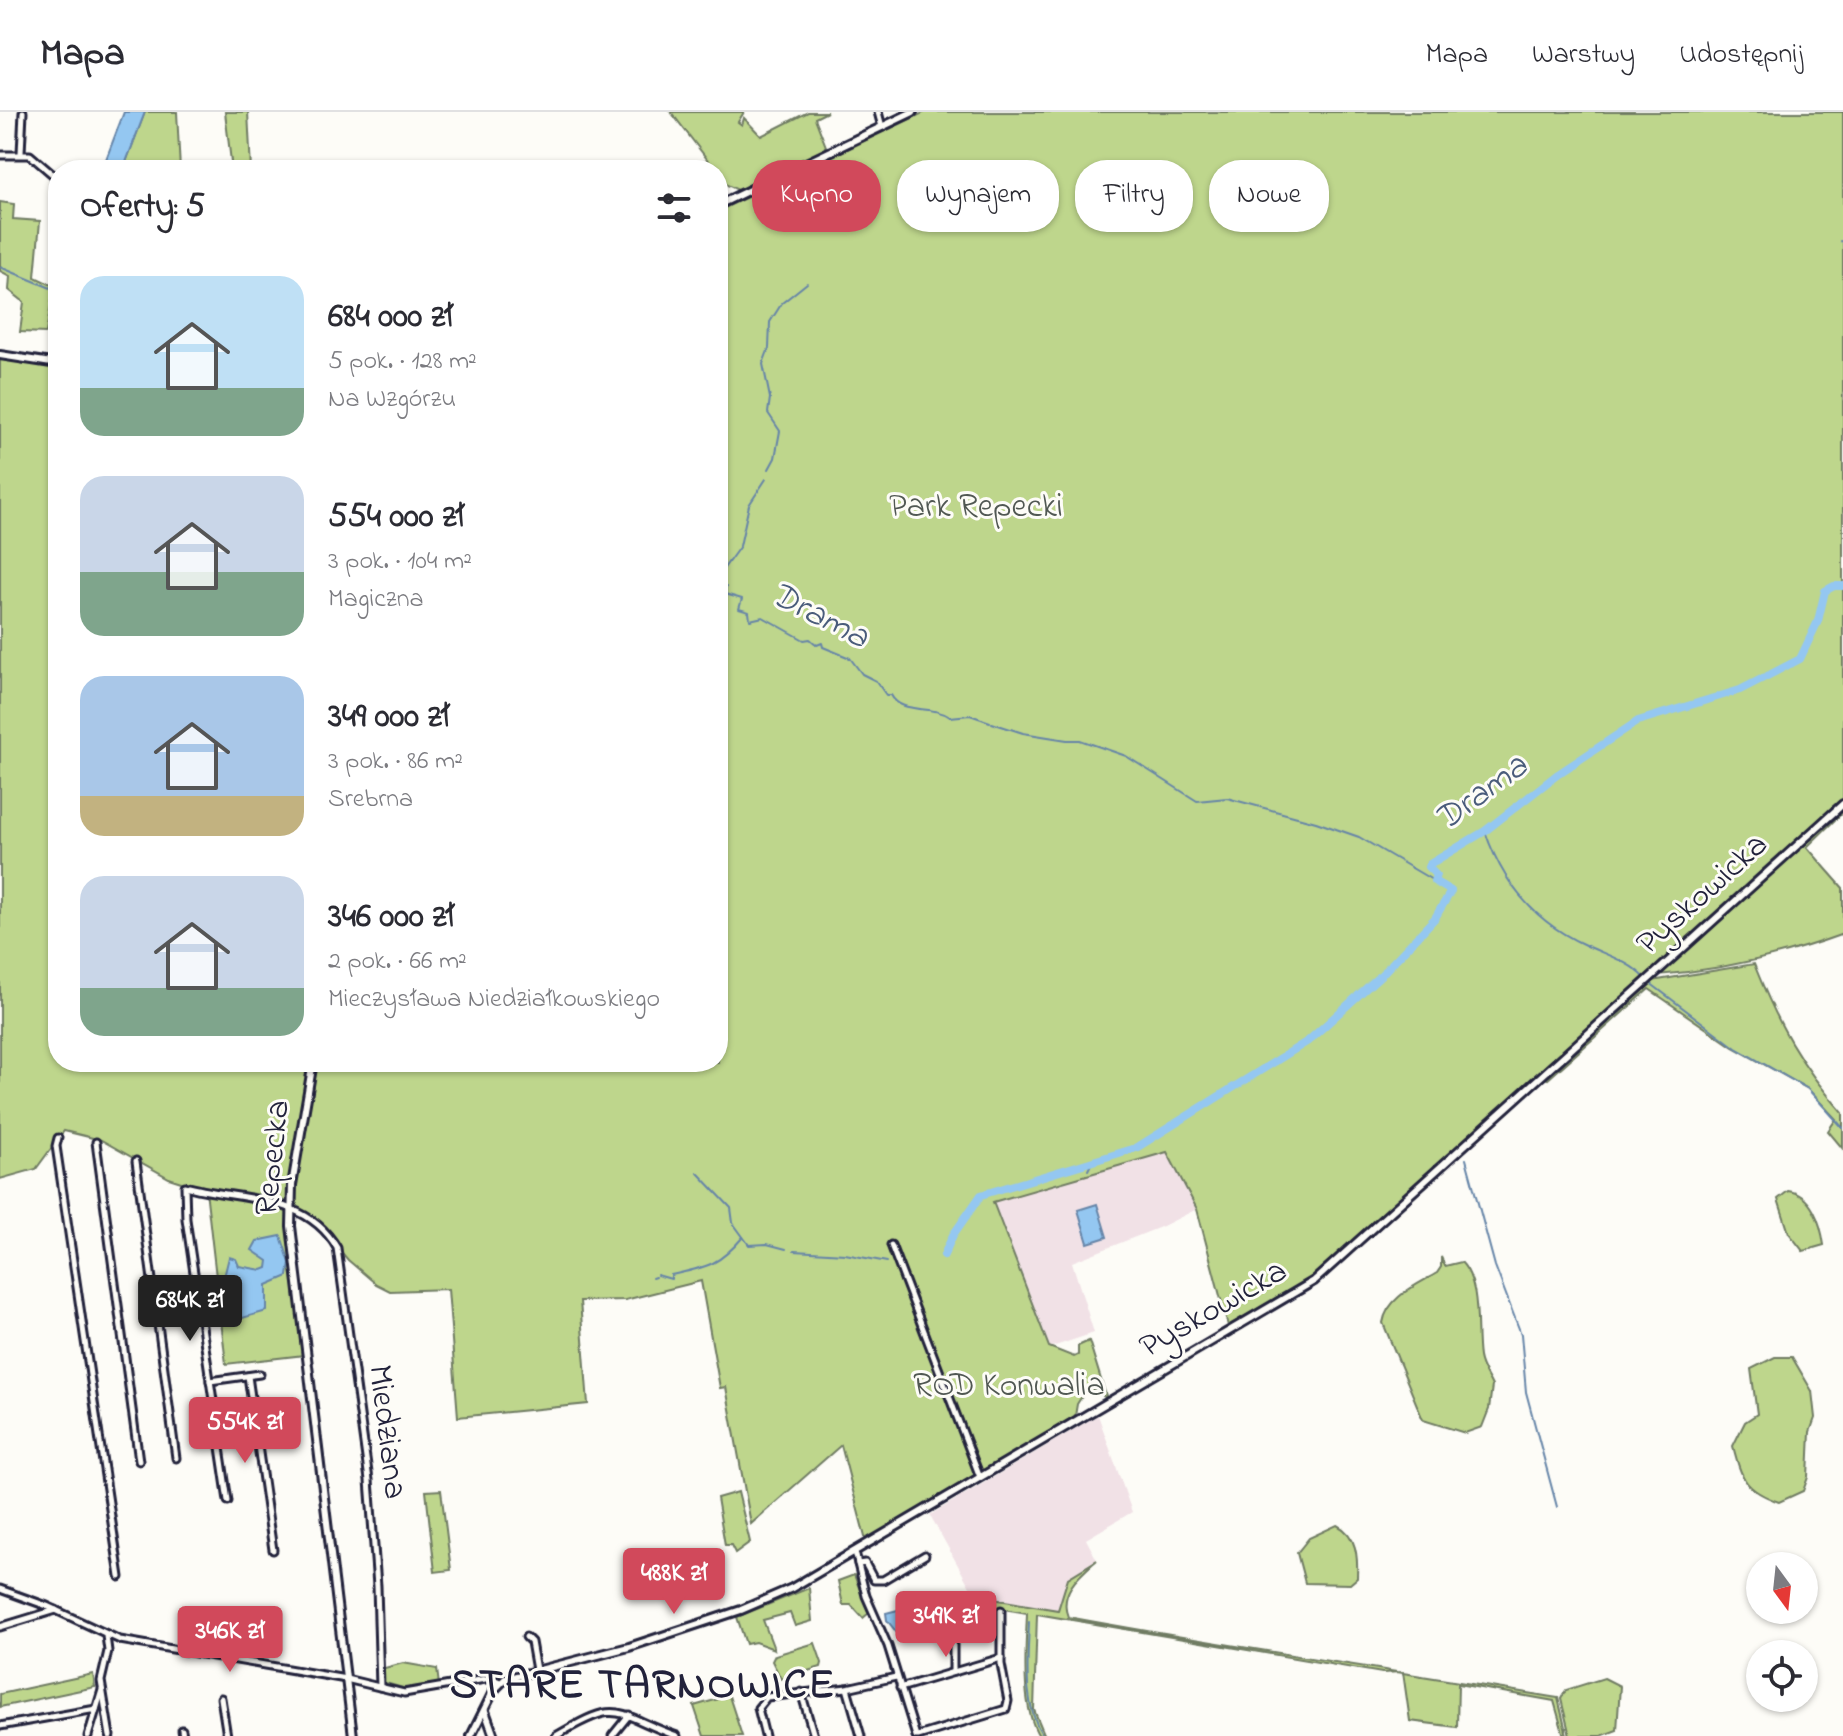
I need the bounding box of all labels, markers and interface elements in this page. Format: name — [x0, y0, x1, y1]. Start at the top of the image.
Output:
text: Mapa — [40, 27, 125, 83]
text: Mapa — [1426, 35, 1488, 76]
text: Warstwy — [1532, 35, 1635, 76]
text: Udostępnij — [1679, 35, 1803, 76]
chip: Kupno — [752, 160, 881, 232]
chip: Wynajem — [897, 160, 1059, 232]
chip: Filtry — [1075, 160, 1193, 232]
chip: Nowe — [1209, 160, 1329, 232]
text: Oferty: 5 — [80, 183, 205, 233]
icon: filters — [652, 186, 696, 230]
text: 684 000 zł — [328, 293, 453, 343]
icon: home — [144, 308, 240, 404]
text: 5 pok. · 128 m² — [328, 343, 477, 381]
text: Na Wzgórzu — [328, 381, 456, 419]
park label: Park Repecki — [889, 483, 1063, 533]
text: 554 000 zł — [328, 493, 464, 543]
icon: home — [144, 508, 240, 604]
text: 3 pok. · 104 m² — [328, 543, 472, 581]
water label: Drama — [760, 570, 878, 665]
text: Magiczna — [328, 581, 424, 619]
text: 349 000 zł — [328, 693, 449, 743]
icon: home — [144, 708, 240, 804]
water label: Drama — [1424, 742, 1540, 846]
text: 3 pok. · 86 m² — [328, 743, 463, 781]
text: Srebrna — [328, 781, 413, 819]
street label: Pyskowicka — [1626, 822, 1780, 968]
text: 346 000 zł — [328, 893, 454, 943]
icon: home — [144, 908, 240, 1004]
text: 2 pok. · 66 m² — [328, 943, 467, 981]
text: Mieczysława Niedziałkowskiego — [328, 981, 660, 1019]
street label: Repecka — [243, 1098, 305, 1218]
street label: Pyskowicka — [1131, 1248, 1297, 1372]
pin: 684K zł — [116, 1275, 264, 1343]
text: 684K zł — [156, 1282, 224, 1320]
street label: Miedziana — [353, 1362, 419, 1502]
park label: ROD Konwalia — [913, 1362, 1105, 1412]
pin: 554K zł — [171, 1397, 319, 1465]
text: 554K zł — [207, 1404, 283, 1442]
pin: 488K zł — [600, 1548, 748, 1616]
north arrow — [1746, 1552, 1818, 1624]
map controls — [1746, 1552, 1818, 1712]
text: 488K zł — [641, 1555, 707, 1593]
pin: 349K zł — [872, 1591, 1020, 1659]
text: 349K zł — [913, 1598, 979, 1636]
pin: 346K zł — [156, 1606, 304, 1674]
text: 346K zł — [196, 1613, 264, 1651]
button: locate — [1746, 1640, 1818, 1712]
district label: STARE TARNOWICE — [450, 1656, 836, 1717]

